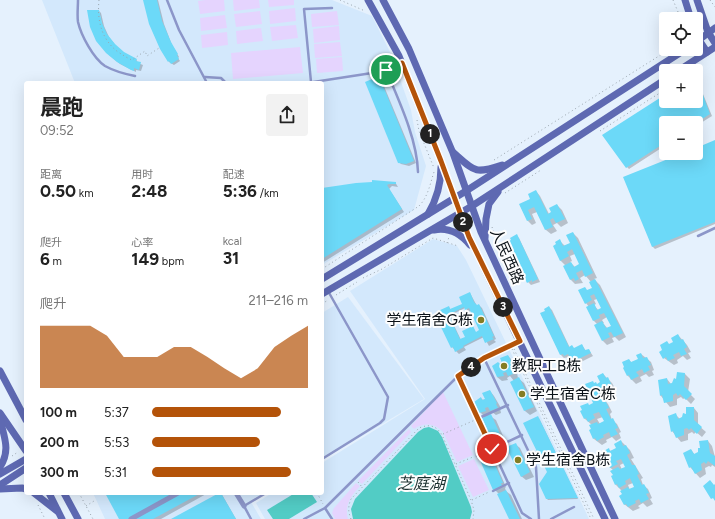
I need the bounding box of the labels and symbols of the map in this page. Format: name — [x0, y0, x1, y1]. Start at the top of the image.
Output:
pin — [369, 53, 403, 87]
pin: 1 — [420, 124, 440, 144]
pin: 2 — [453, 212, 473, 232]
street label: 人民西路 — [487, 225, 527, 287]
pin: 3 — [493, 297, 513, 317]
place label: 学生宿舍G栋 — [387, 311, 473, 329]
marker: 学生宿舍G栋 — [476, 315, 486, 325]
pin: 4 — [461, 357, 481, 377]
place label: 教职工B栋 — [512, 357, 581, 375]
marker: 教职工B栋 — [499, 361, 509, 371]
place label: 学生宿舍C栋 — [530, 385, 616, 403]
marker: 学生宿舍C栋 — [517, 389, 527, 399]
pin — [475, 432, 509, 466]
place label: 学生宿舍B栋 — [526, 451, 610, 469]
marker: 学生宿舍B栋 — [513, 455, 523, 465]
water label: 芝庭湖 — [397, 474, 448, 493]

